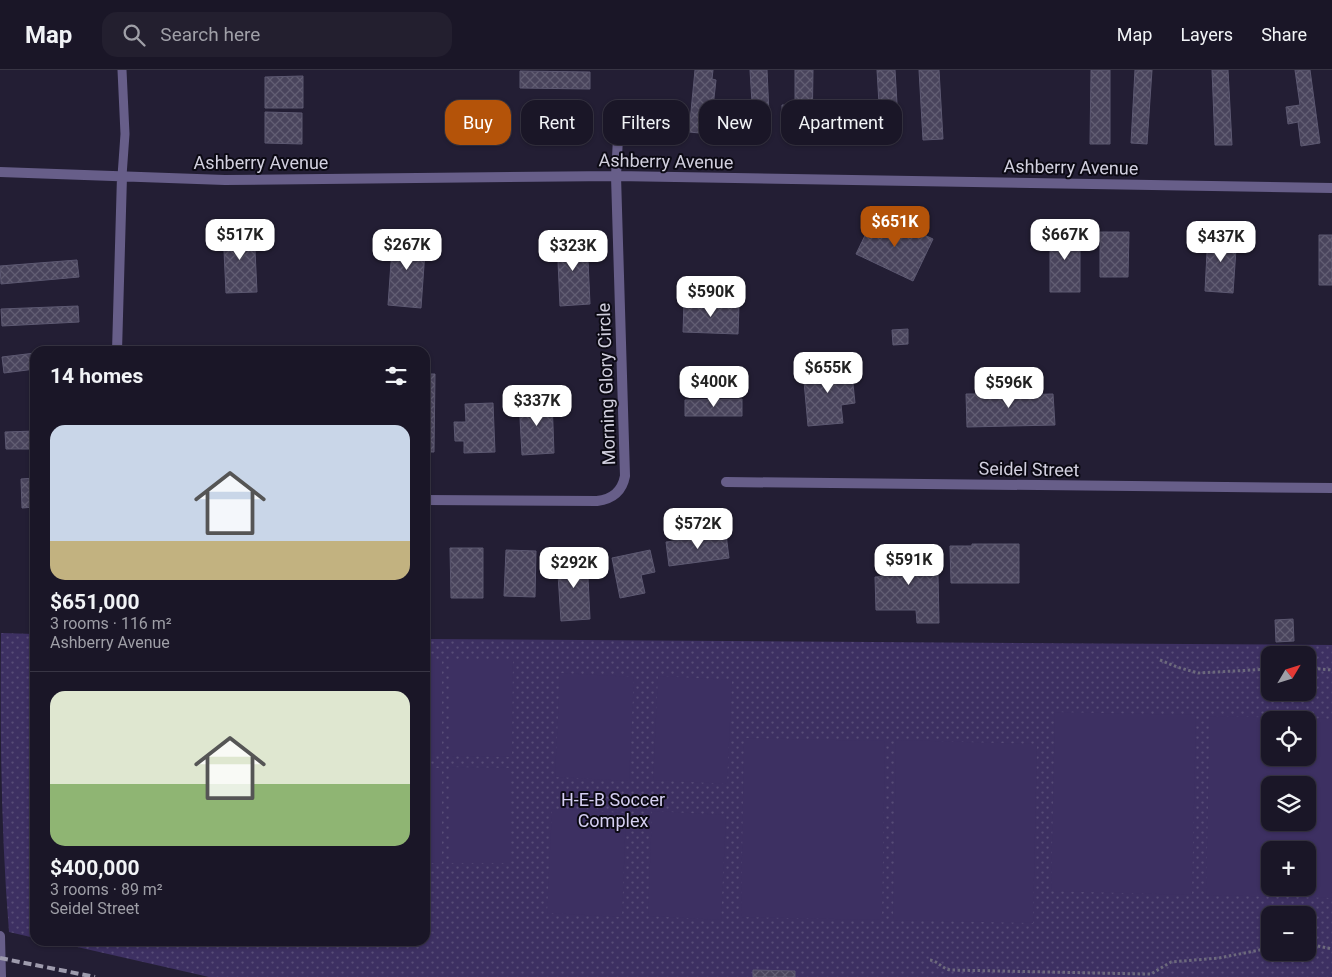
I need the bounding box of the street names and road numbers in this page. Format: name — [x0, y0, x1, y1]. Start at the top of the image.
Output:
street label: Ashberry Avenue — [598, 149, 734, 173]
street label: Ashberry Avenue — [194, 152, 328, 173]
street label: Ashberry Avenue — [1003, 155, 1139, 179]
street label: Morning Glory Circle — [593, 302, 619, 466]
street label: Seidel Street — [979, 458, 1080, 480]

